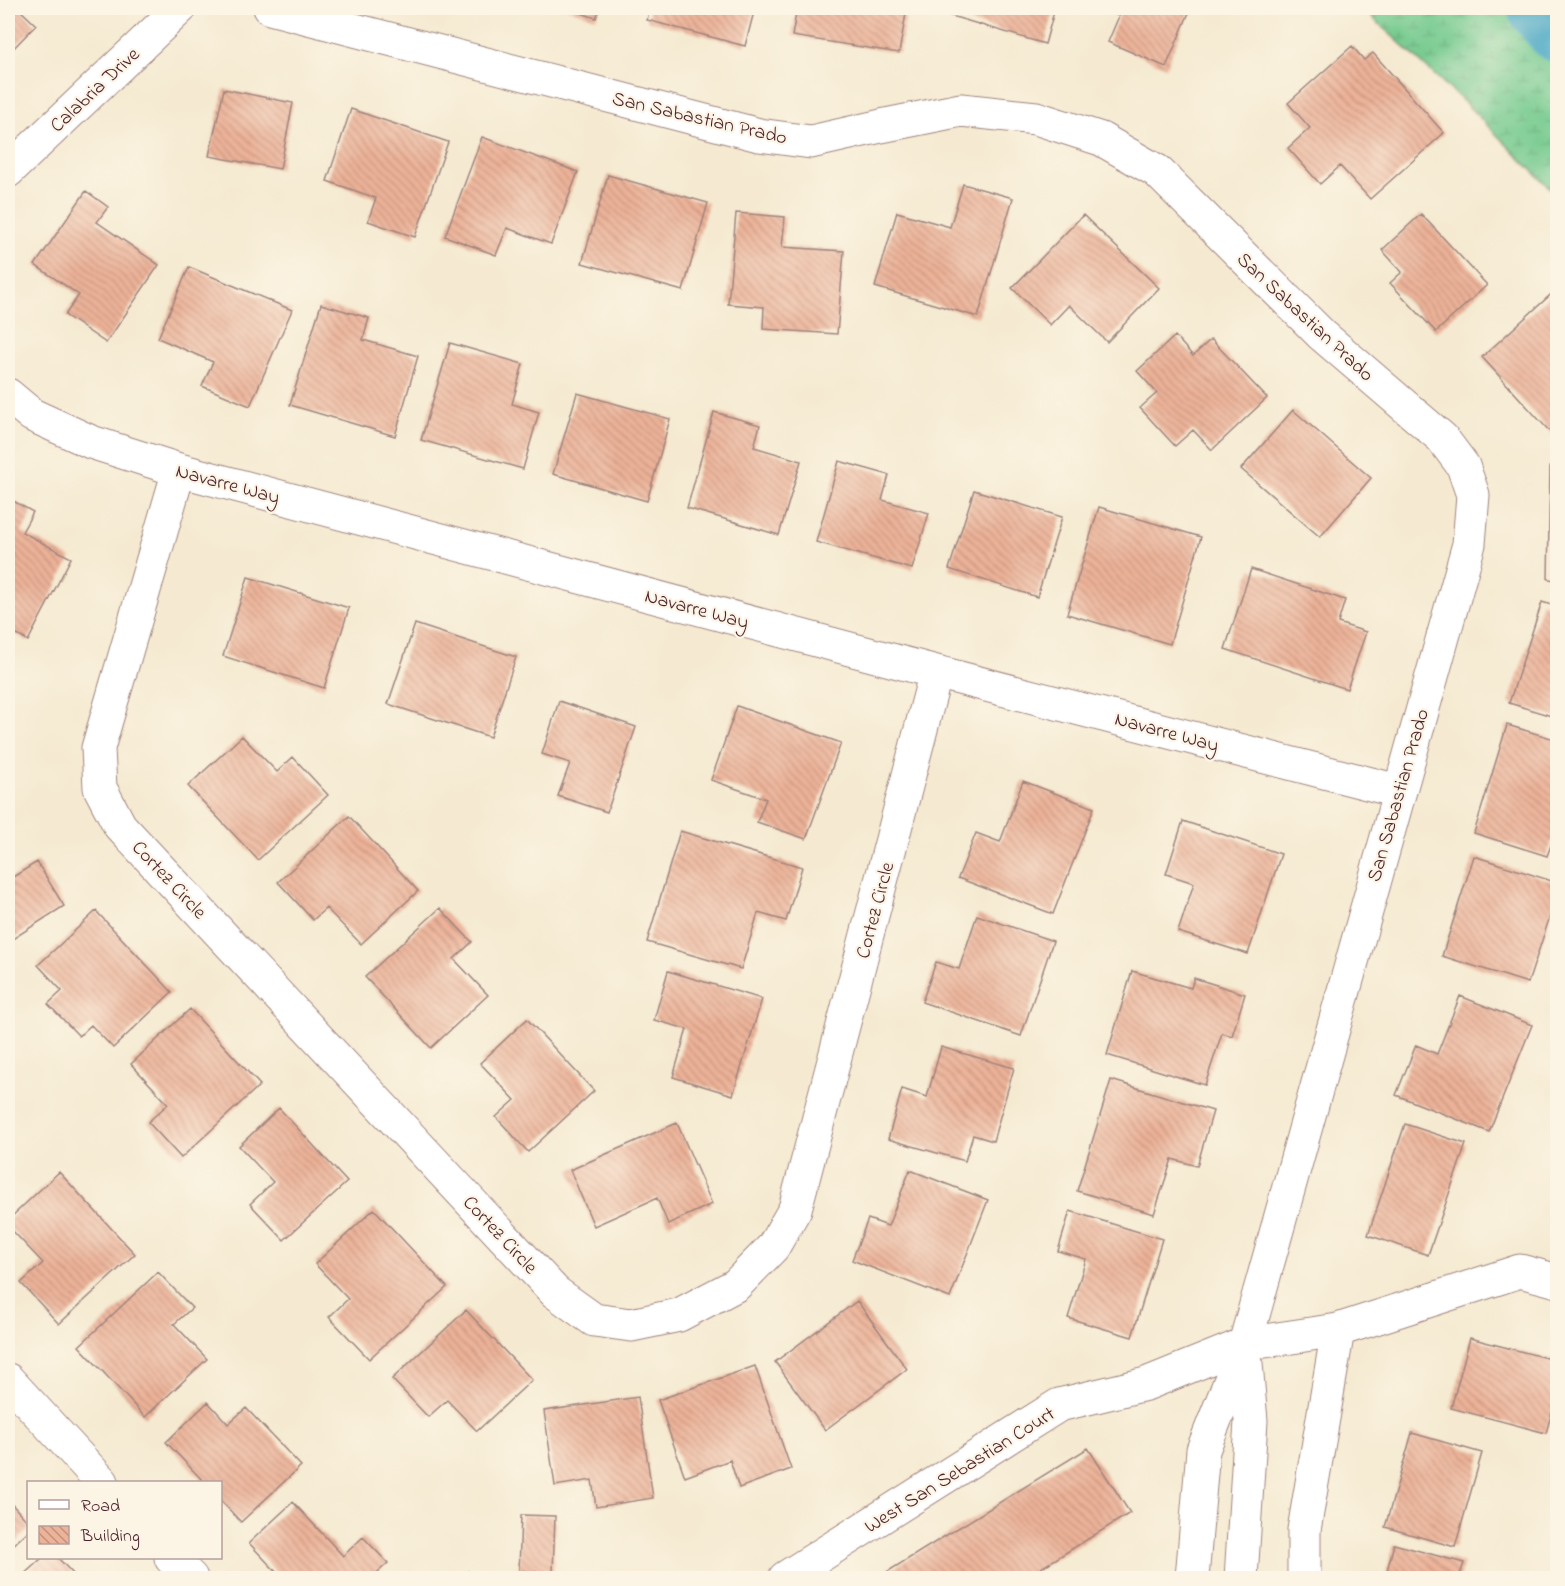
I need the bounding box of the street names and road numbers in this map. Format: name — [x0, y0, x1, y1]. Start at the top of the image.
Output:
street label: Calabria Drive — [44, 41, 147, 140]
street label: San Sabastian Prado — [609, 85, 790, 154]
street label: San Sabastian Prado — [1229, 246, 1380, 389]
street label: Navarre Way — [172, 458, 283, 513]
street label: Navarre Way — [641, 583, 752, 638]
street label: Navarre Way — [1111, 706, 1222, 761]
street label: San Sabastian Prado — [1361, 706, 1438, 886]
street label: Cortez Circle — [124, 835, 212, 927]
street label: Cortez Circle — [850, 859, 903, 962]
street label: Cortez Circle — [455, 1190, 543, 1282]
street label: West San Sebastian Court — [859, 1400, 1061, 1542]

